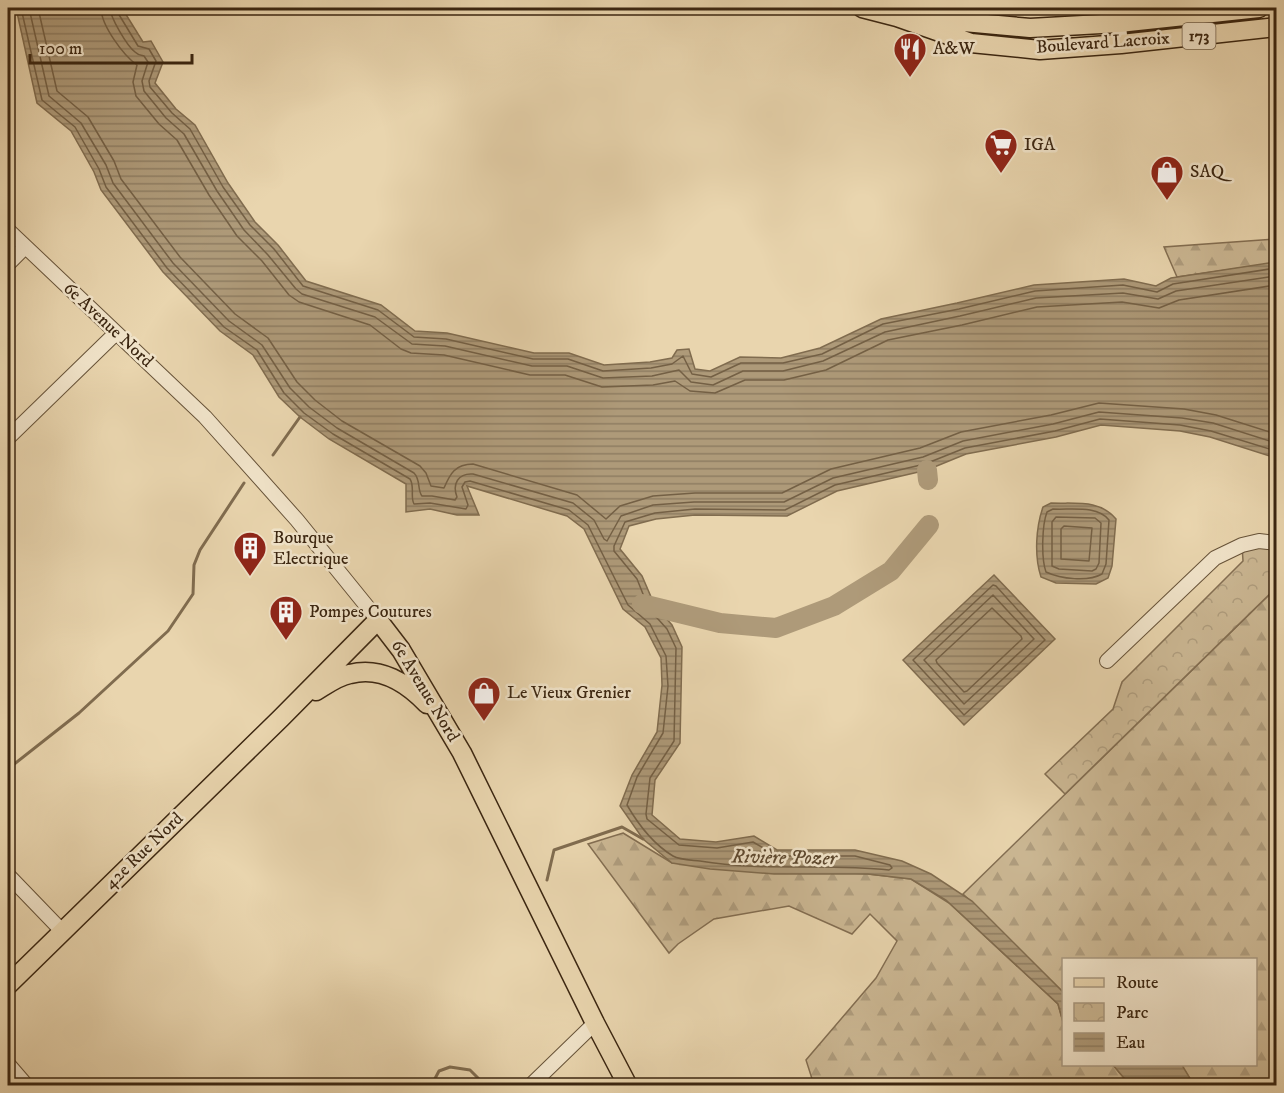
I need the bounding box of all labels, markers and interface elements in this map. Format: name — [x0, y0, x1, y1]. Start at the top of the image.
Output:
road number: 173 — [1182, 23, 1216, 49]
scale bar — [30, 27, 192, 65]
street label: Boulevard Lacroix — [1035, 27, 1171, 59]
restaurant icon: A&W — [892, 31, 928, 78]
text: 100 m — [39, 38, 82, 60]
place label: A&W — [933, 38, 975, 60]
supermarket icon: IGA — [983, 127, 1019, 174]
place label: IGA — [1024, 134, 1056, 156]
shop icon: SAQ — [1149, 154, 1185, 201]
place label: SAQ — [1190, 161, 1233, 183]
street label: 6e Avenue Nord — [58, 278, 158, 372]
place label: Bourque Electrique — [273, 527, 348, 570]
building icon: Bourque Electrique — [232, 530, 268, 577]
building icon: Pompes Coutures — [268, 594, 304, 641]
place label: Pompes Coutures — [309, 601, 432, 623]
street label: 6e Avenue Nord — [386, 636, 464, 746]
shop icon: Le Vieux Grenier — [466, 675, 502, 722]
place label: Le Vieux Grenier — [507, 682, 631, 704]
street label: 42e Rue Nord — [100, 808, 188, 894]
water label: Rivière Pozer — [730, 845, 839, 871]
legend — [1062, 958, 1257, 1066]
text: Route — [1116, 972, 1159, 994]
text: Parc — [1116, 1002, 1149, 1024]
text: Eau — [1116, 1032, 1145, 1054]

